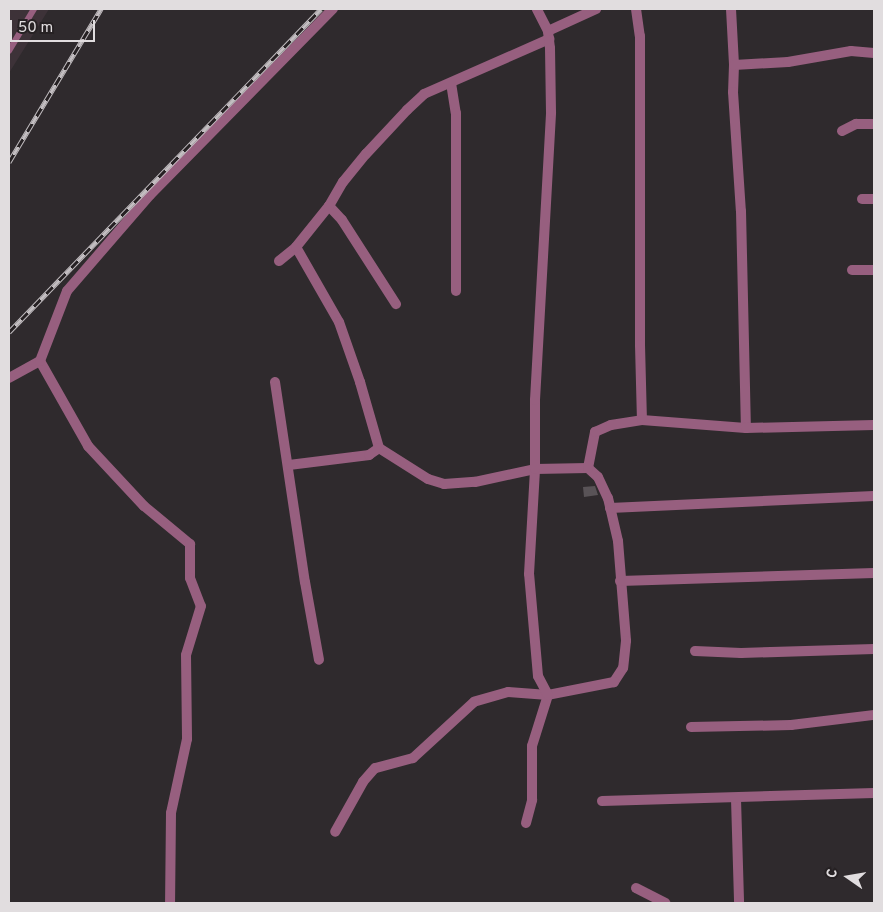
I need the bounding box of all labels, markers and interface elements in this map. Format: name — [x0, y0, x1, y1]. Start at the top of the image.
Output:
scale bar — [12, 10, 98, 42]
text: 50 m — [18, 19, 53, 38]
north arrow — [823, 852, 873, 902]
text: С — [824, 867, 842, 880]

